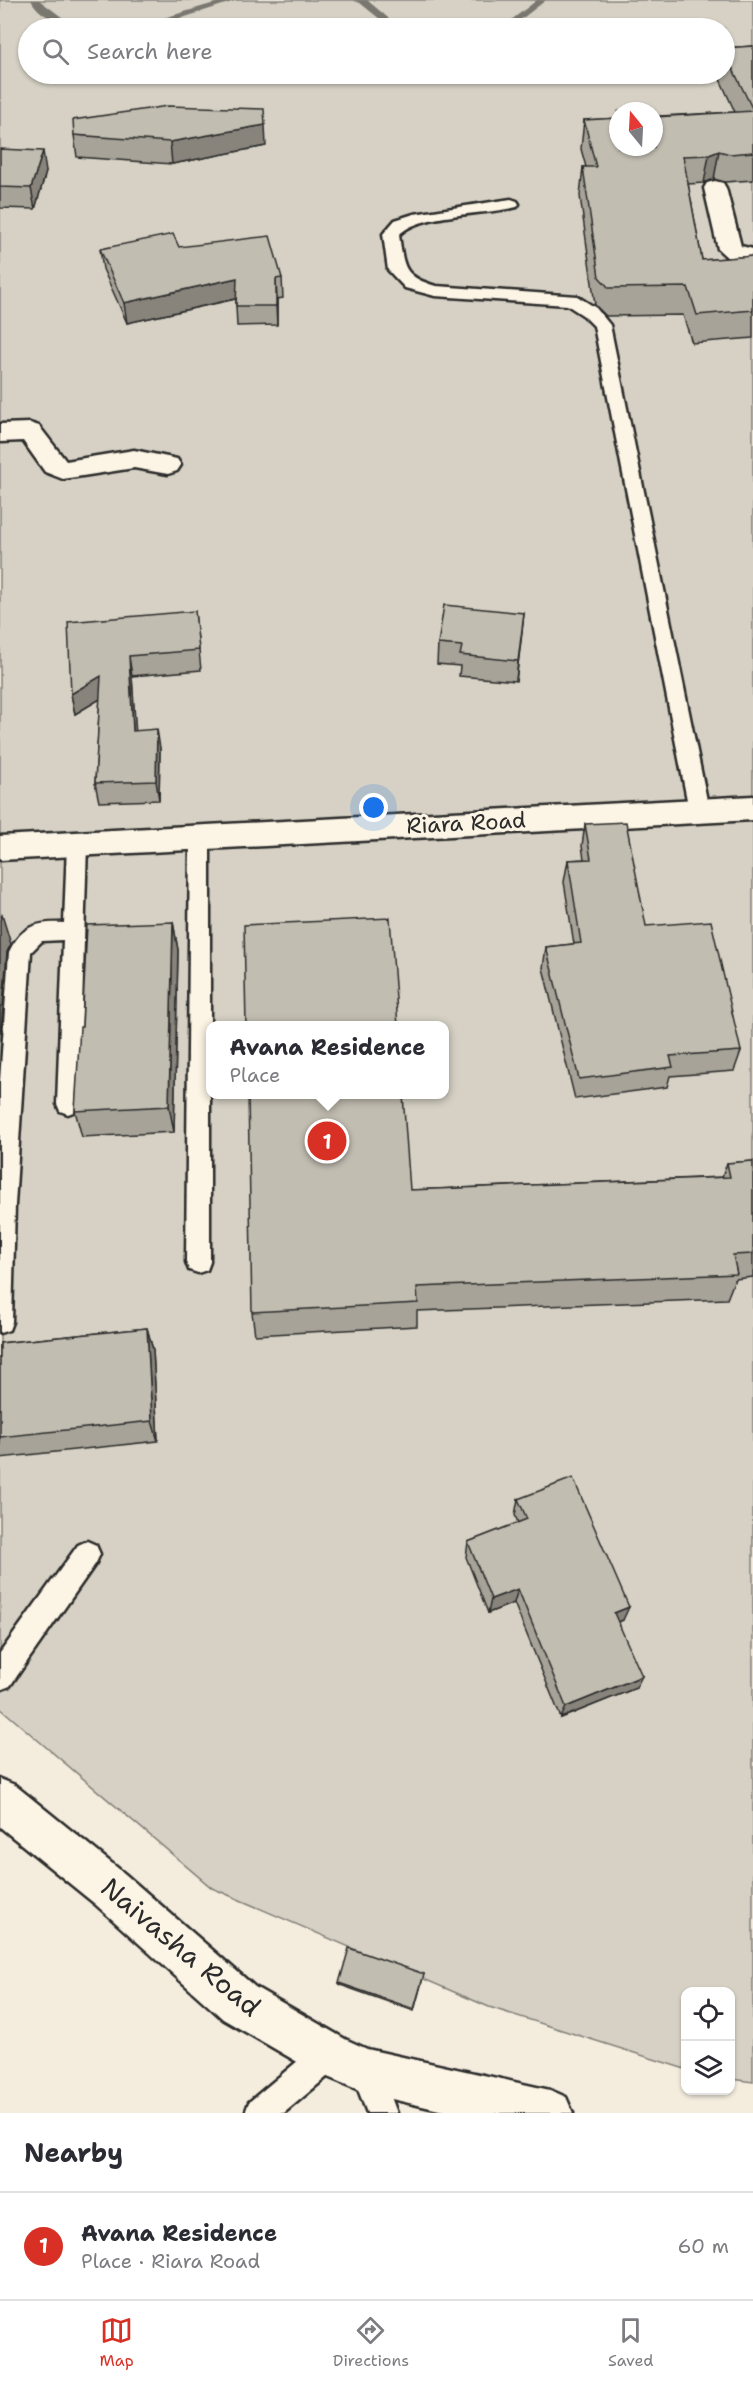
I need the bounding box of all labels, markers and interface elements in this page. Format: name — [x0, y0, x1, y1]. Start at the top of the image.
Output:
search box — [18, 18, 735, 84]
icon: search — [39, 35, 72, 68]
text: Search here — [87, 37, 213, 66]
north arrow — [609, 102, 663, 156]
your location — [359, 793, 388, 822]
street label: Riara Road — [405, 805, 527, 841]
popup — [206, 1021, 449, 1099]
text: Avana Residence — [229, 1033, 426, 1062]
text: Place — [229, 1062, 280, 1088]
pin: 1 — [308, 1118, 346, 1164]
street label: Naivasha Road — [93, 1869, 269, 2025]
map controls — [681, 1987, 735, 2095]
button: locate — [681, 1987, 735, 2041]
button: layers — [681, 2041, 735, 2095]
text: Nearby — [24, 2135, 123, 2170]
text: Avana Residence — [81, 2219, 277, 2248]
text: 1 — [39, 2233, 48, 2259]
text: 60 m — [677, 2233, 729, 2259]
text: Place · Riara Road — [81, 2248, 260, 2274]
tab: Map — [100, 2314, 134, 2371]
tab: Directions — [333, 2314, 409, 2371]
tab: Saved — [608, 2314, 654, 2371]

